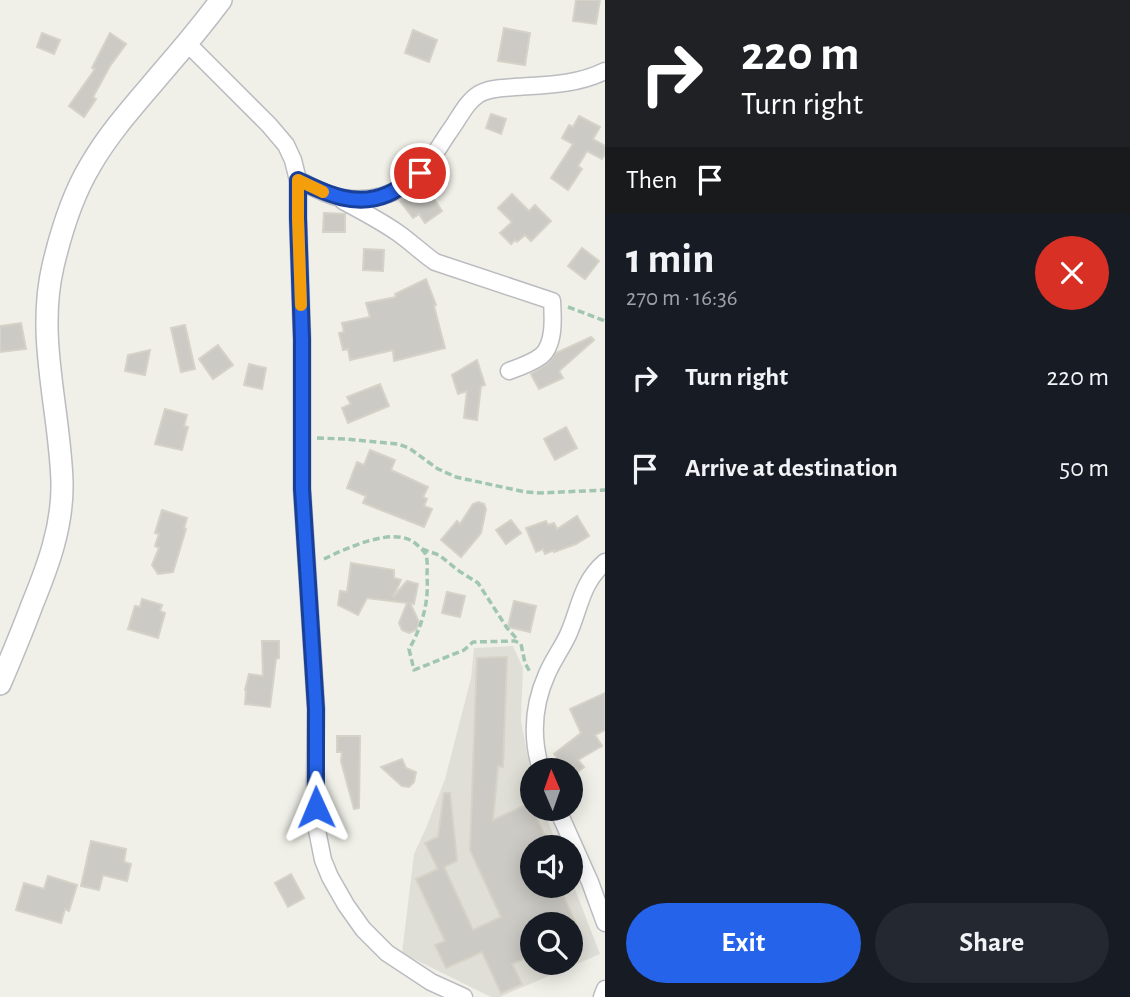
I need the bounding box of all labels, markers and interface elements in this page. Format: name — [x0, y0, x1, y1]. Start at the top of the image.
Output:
icon: right — [626, 28, 717, 119]
text: 220 m — [741, 30, 860, 79]
text: Turn right — [741, 88, 863, 120]
pin — [390, 143, 450, 203]
icon: arrive — [401, 154, 439, 192]
icon: arrive — [691, 161, 729, 199]
text: Then — [626, 167, 677, 193]
button: close — [1035, 236, 1109, 310]
text: 1 min — [626, 238, 715, 280]
text: 270 m · 16:36 — [626, 287, 738, 310]
icon: right — [626, 359, 664, 397]
text: Turn right — [685, 364, 788, 390]
text: 220 m — [1047, 364, 1109, 390]
icon: arrive — [626, 450, 664, 488]
text: Arrive at destination — [685, 455, 898, 481]
text: 50 m — [1059, 455, 1109, 481]
north arrow — [520, 758, 583, 821]
map controls — [520, 758, 583, 975]
position arrow — [279, 770, 353, 844]
button: sound — [520, 835, 583, 898]
button: Exit — [626, 903, 861, 983]
button: Share — [875, 903, 1109, 983]
button: search — [520, 912, 583, 975]

